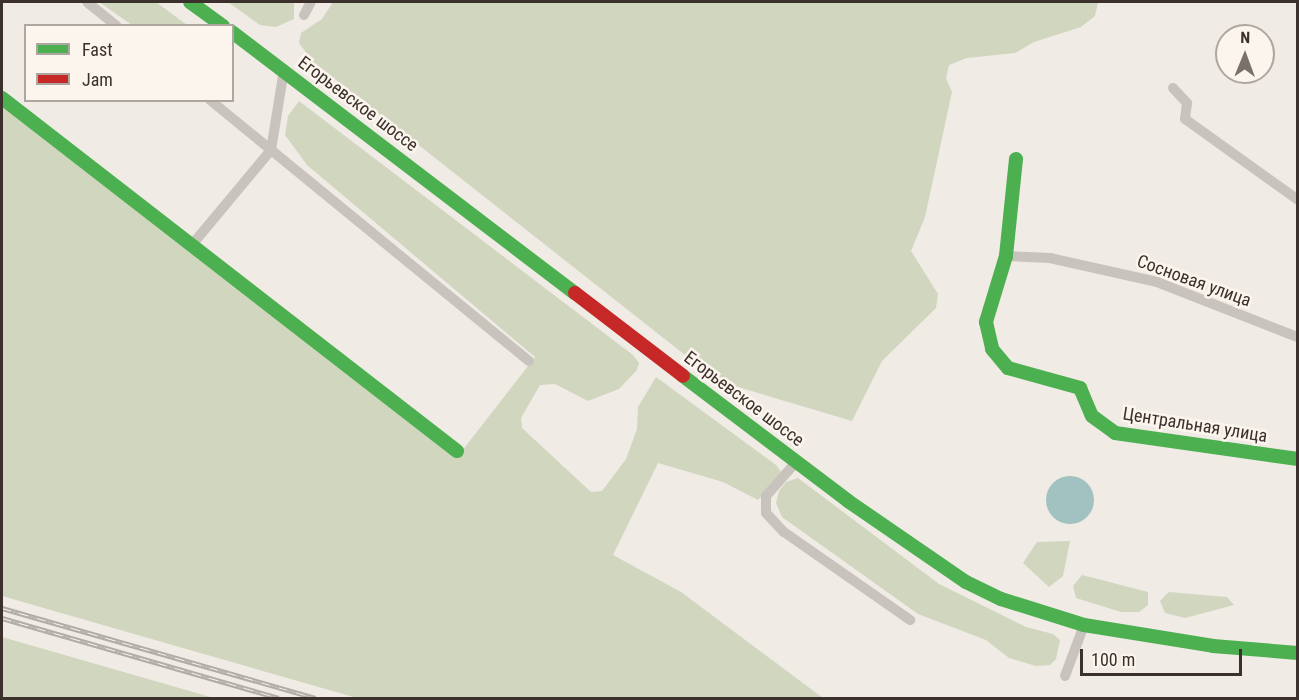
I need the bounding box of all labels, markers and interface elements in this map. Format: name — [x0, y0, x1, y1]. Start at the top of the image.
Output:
legend — [24, 24, 234, 102]
north arrow — [1215, 24, 1275, 84]
text: N — [1240, 28, 1250, 47]
text: Fast — [82, 39, 113, 60]
street label: Егорьевское шоссе — [294, 52, 422, 156]
text: Jam — [82, 69, 113, 90]
street label: Сосновая улица — [1134, 250, 1254, 312]
street label: Егорьевское шоссе — [680, 347, 808, 451]
street label: Центральная улица — [1121, 403, 1269, 447]
scale bar — [1083, 637, 1245, 675]
text: 100 m — [1091, 649, 1135, 670]

